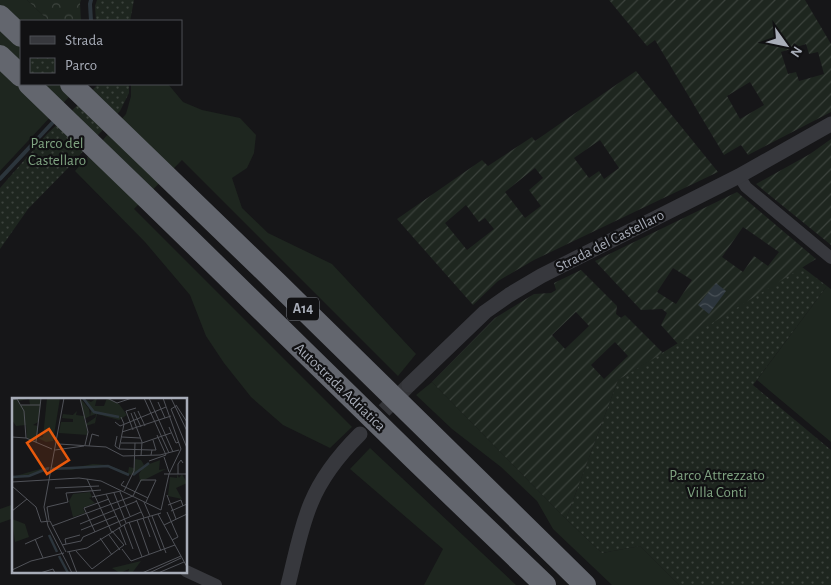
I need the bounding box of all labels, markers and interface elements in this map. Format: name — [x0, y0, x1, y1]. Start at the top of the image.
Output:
legend — [20, 20, 182, 85]
north arrow — [761, 20, 811, 70]
text: Strada — [65, 33, 103, 48]
text: N — [788, 44, 805, 59]
text: Parco — [65, 58, 97, 73]
park label: Parco del Castellaro — [28, 136, 86, 168]
street label: Strada del Castellaro — [553, 207, 667, 275]
road number: A14 — [287, 298, 319, 320]
street label: Autostrada Adriatica — [292, 340, 388, 434]
inset map — [12, 398, 188, 572]
park label: Parco Attrezzato Villa Conti — [669, 468, 765, 500]

